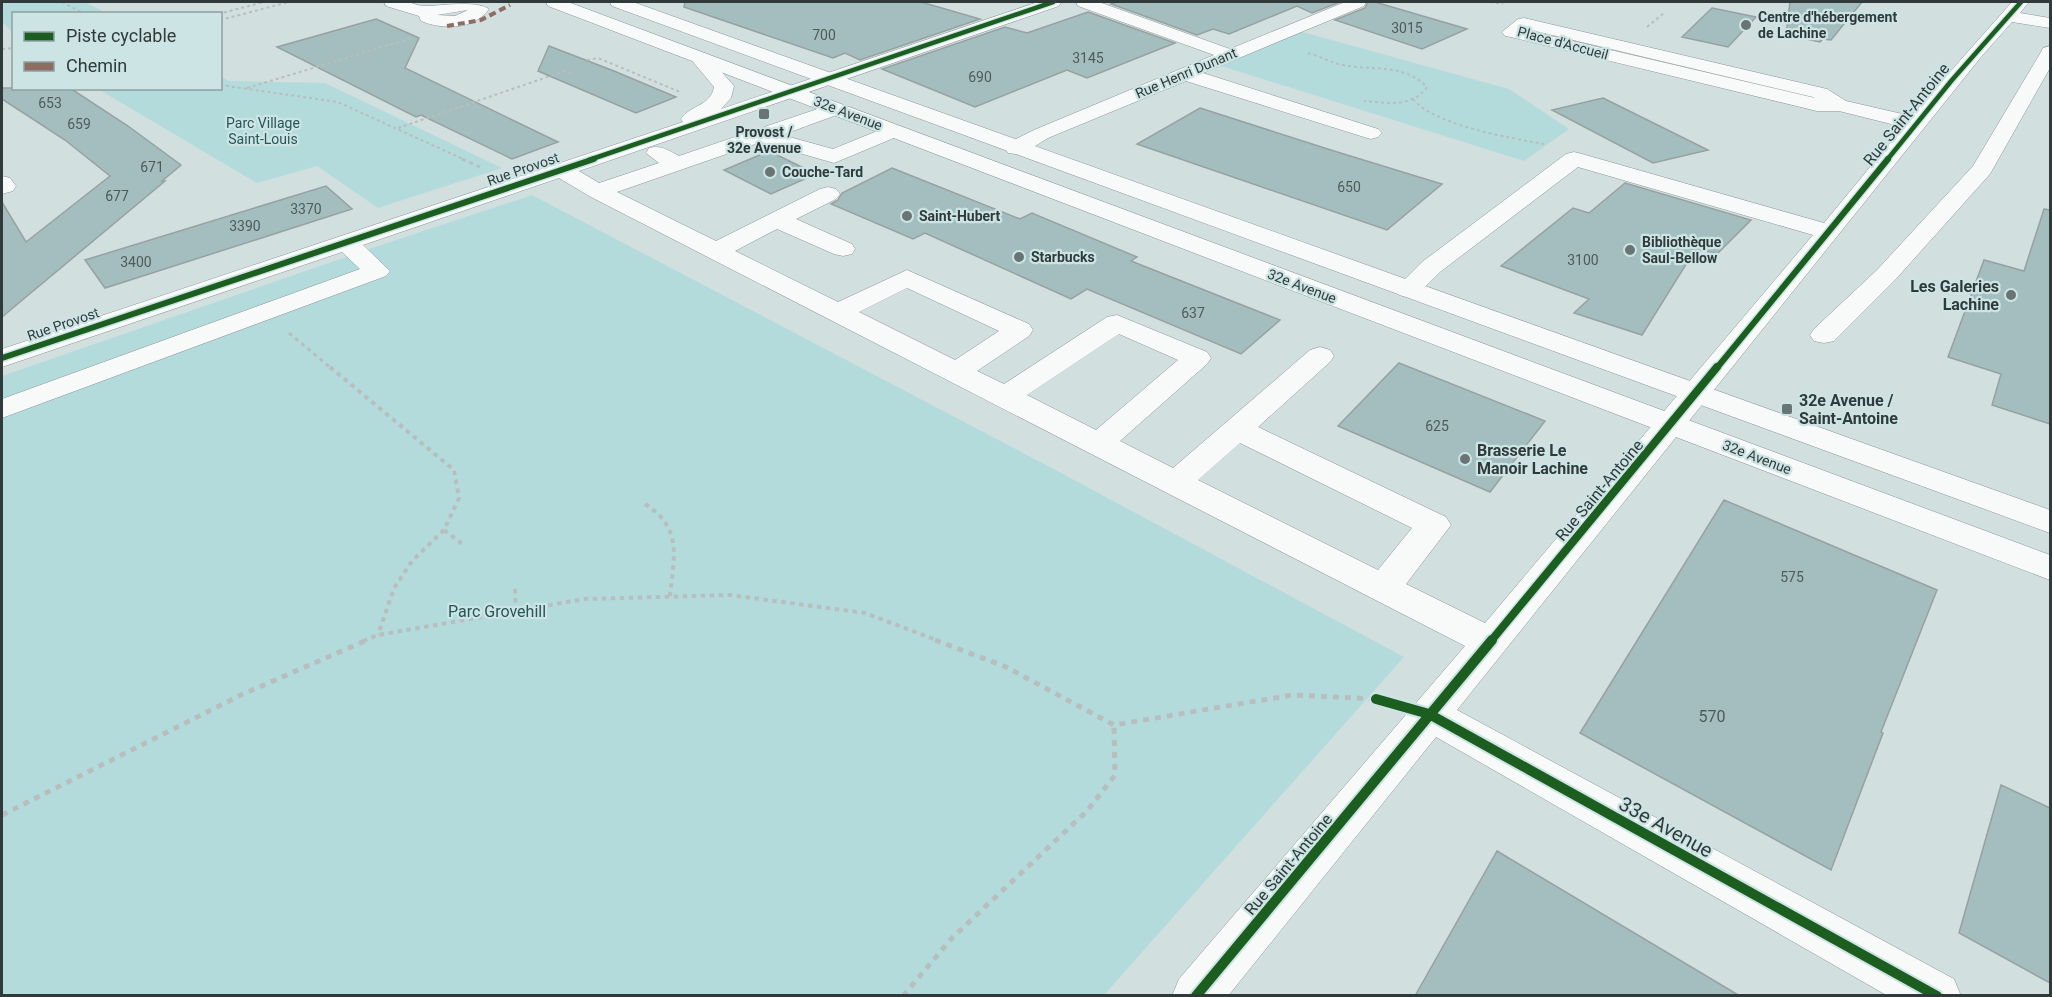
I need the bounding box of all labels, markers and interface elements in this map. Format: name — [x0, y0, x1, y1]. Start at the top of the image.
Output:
place label: Centre d'hébergement de Lachine — [1758, 9, 1897, 41]
legend — [12, 12, 222, 90]
marker: Centre d'hébergement de Lachine — [1739, 18, 1753, 32]
house number: 3015 — [1391, 20, 1423, 36]
street label: Place d'Accueil — [1516, 23, 1610, 63]
text: Piste cyclable — [66, 25, 176, 46]
house number: 700 — [812, 27, 836, 43]
street label: Rue Henri Dunant — [1133, 44, 1239, 102]
house number: 3145 — [1072, 50, 1104, 66]
text: Chemin — [66, 55, 127, 76]
street label: Rue Saint-Antoine — [1859, 59, 1954, 169]
house number: 690 — [968, 69, 992, 85]
street label: 32e Avenue — [811, 93, 885, 133]
house number: 653 — [38, 95, 62, 111]
marker: Provost / 32e Avenue — [757, 107, 771, 121]
park label: Parc Village Saint-Louis — [226, 115, 300, 147]
house number: 659 — [67, 116, 91, 132]
place label: Provost / 32e Avenue — [727, 124, 801, 156]
street label: Rue Provost — [485, 149, 561, 189]
house number: 671 — [140, 159, 164, 175]
place label: Couche-Tard — [782, 164, 863, 180]
marker: Couche-Tard — [763, 165, 777, 179]
house number: 650 — [1337, 179, 1361, 195]
house number: 677 — [105, 188, 129, 204]
house number: 3370 — [290, 201, 322, 217]
place label: Saint-Hubert — [919, 208, 1001, 224]
marker: Saint-Hubert — [900, 209, 914, 223]
house number: 3390 — [229, 218, 261, 234]
place label: Bibliothèque Saul-Bellow — [1642, 234, 1722, 266]
marker: Bibliothèque Saul-Bellow — [1623, 243, 1637, 257]
place label: Starbucks — [1031, 249, 1095, 265]
marker: Starbucks — [1012, 250, 1026, 264]
house number: 3100 — [1567, 252, 1599, 268]
house number: 3400 — [120, 254, 152, 270]
street label: 32e Avenue — [1265, 266, 1339, 306]
place label: Les Galeries Lachine — [1910, 277, 1999, 314]
marker: Les Galeries Lachine — [2004, 288, 2018, 302]
street label: Rue Provost — [25, 304, 101, 344]
house number: 637 — [1181, 305, 1205, 321]
place label: 32e Avenue / Saint-Antoine — [1799, 391, 1898, 428]
marker: 32e Avenue / Saint-Antoine — [1780, 402, 1794, 416]
house number: 625 — [1425, 418, 1449, 434]
street label: Rue Saint-Antoine — [1551, 436, 1647, 545]
street label: 32e Avenue — [1720, 437, 1794, 477]
place label: Brasserie Le Manoir Lachine — [1477, 441, 1588, 478]
marker: Brasserie Le Manoir Lachine — [1458, 452, 1472, 466]
house number: 575 — [1780, 569, 1804, 585]
park label: Parc Grovehill — [448, 602, 546, 621]
house number: 570 — [1699, 707, 1725, 726]
street label: 33e Avenue — [1615, 791, 1717, 863]
street label: Rue Saint-Antoine — [1240, 810, 1336, 919]

